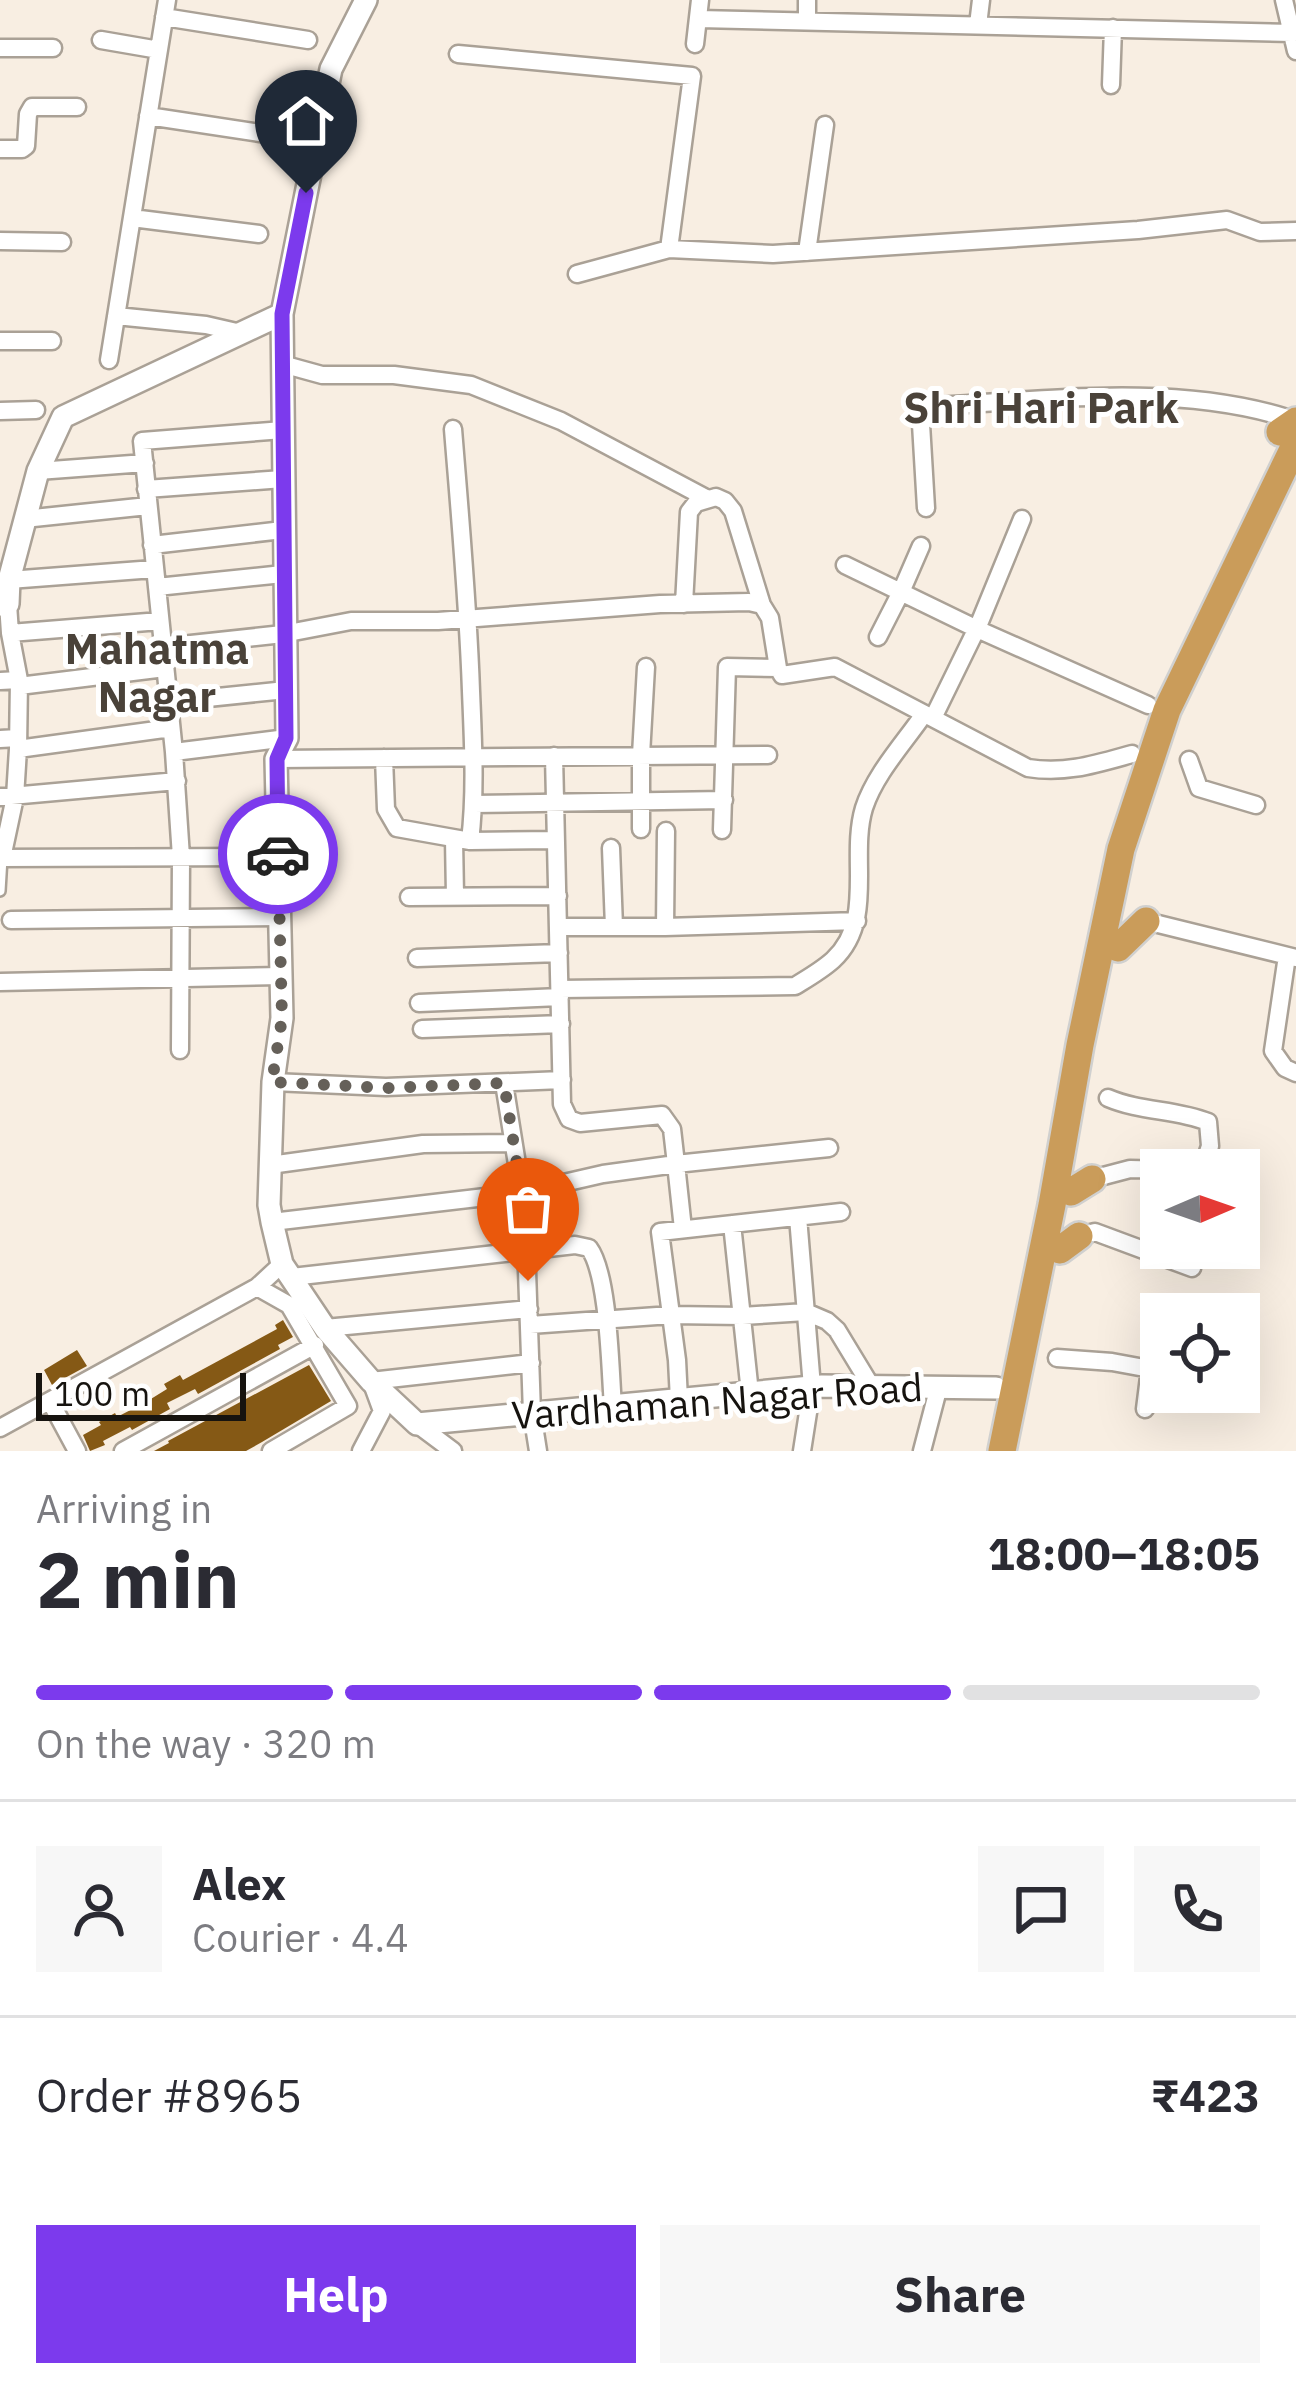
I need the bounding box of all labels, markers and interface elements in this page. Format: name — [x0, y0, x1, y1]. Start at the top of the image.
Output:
pin — [255, 70, 357, 193]
icon: home — [273, 88, 339, 154]
district label: Shri Hari Park — [903, 380, 1179, 435]
district label: Mahatma Nagar — [65, 621, 249, 724]
courier — [218, 794, 338, 914]
icon: car — [245, 821, 311, 887]
north arrow — [1140, 1149, 1260, 1269]
map controls — [1140, 1149, 1260, 1413]
pin — [477, 1158, 579, 1281]
icon: bag — [495, 1176, 561, 1242]
button: locate — [1140, 1293, 1260, 1413]
street label: Vardhaman Nagar Road — [510, 1361, 924, 1440]
scale bar — [36, 1367, 246, 1420]
text: 100 m — [54, 1372, 150, 1415]
text: Arriving in — [36, 1483, 212, 1534]
text: 18:00–18:05 — [988, 1524, 1260, 1582]
text: 2 min — [36, 1528, 240, 1629]
text: On the way · 320 m — [36, 1718, 376, 1769]
button: person — [36, 1846, 162, 1972]
button: chat — [978, 1846, 1104, 1972]
button: phone — [1134, 1846, 1260, 1972]
text: Alex — [192, 1854, 286, 1912]
text: Courier · 4.4 — [192, 1912, 409, 1963]
text: Order #8965 — [36, 2066, 302, 2124]
text: ₹423 — [1151, 2066, 1260, 2124]
button: Help — [36, 2225, 636, 2363]
button: Share — [660, 2225, 1260, 2363]

